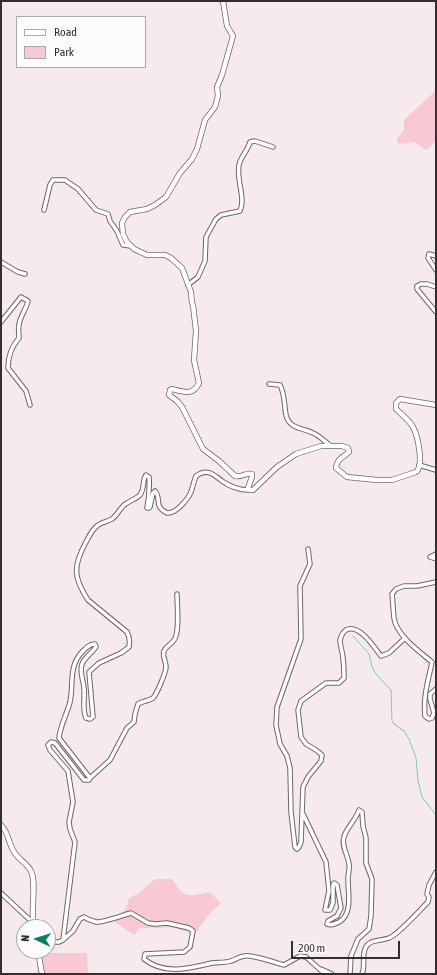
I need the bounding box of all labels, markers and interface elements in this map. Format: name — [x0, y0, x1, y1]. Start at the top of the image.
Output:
legend — [16, 16, 146, 68]
text: Road — [54, 25, 77, 39]
text: Park — [54, 45, 74, 59]
north arrow — [16, 919, 56, 959]
scale bar — [293, 933, 402, 959]
text: N — [19, 935, 31, 942]
text: 200 m — [298, 941, 325, 955]

